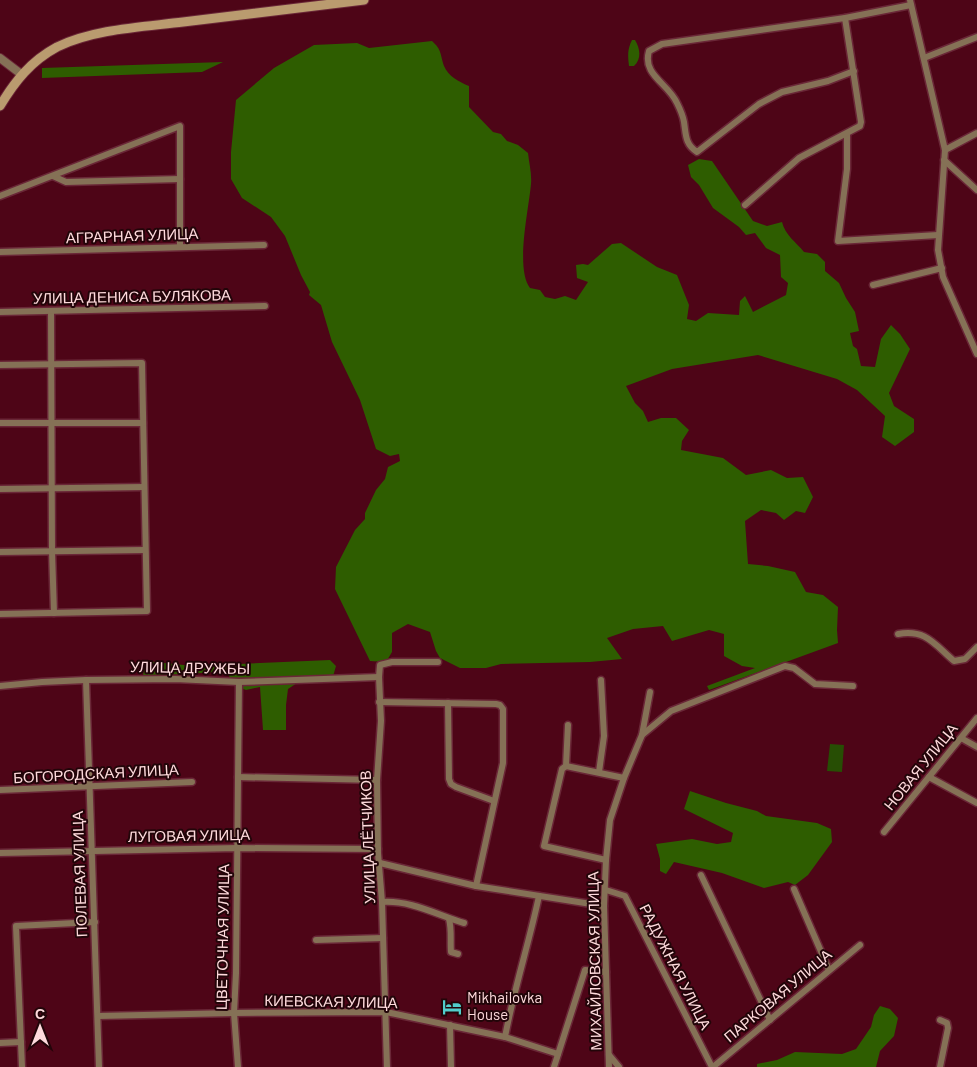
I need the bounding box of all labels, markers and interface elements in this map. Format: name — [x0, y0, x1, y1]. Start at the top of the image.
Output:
street label: АГРАРНАЯ УЛИЦА — [65, 224, 199, 246]
street label: УЛИЦА ДЕНИСА БУЛЯКОВА — [33, 285, 231, 307]
street label: УЛИЦА ДРУЖБЫ — [130, 657, 250, 677]
street label: НОВАЯ УЛИЦА — [880, 719, 961, 813]
street label: БОГОРОДСКАЯ УЛИЦА — [13, 760, 179, 786]
street label: УЛИЦА ЛЁТЧИКОВ — [356, 770, 378, 904]
street label: ПОЛЕВАЯ УЛИЦА — [68, 811, 90, 937]
street label: ЛУГОВАЯ УЛИЦА — [128, 825, 250, 845]
street label: ЦВЕТОЧНАЯ УЛИЦА — [212, 864, 232, 1010]
street label: МИХАЙЛОВСКАЯ УЛИЦА — [583, 871, 605, 1051]
street label: РАДУЖНАЯ УЛИЦА — [636, 901, 715, 1032]
street label: ПАРКОВАЯ УЛИЦА — [720, 945, 835, 1046]
place label: Mikhailovka House — [467, 988, 542, 1023]
street label: КИЕВСКАЯ УЛИЦА — [264, 991, 398, 1011]
hotel icon: Mikhailovka House — [441, 996, 463, 1018]
north arrow — [15, 1002, 65, 1052]
text: С — [35, 1005, 45, 1022]

